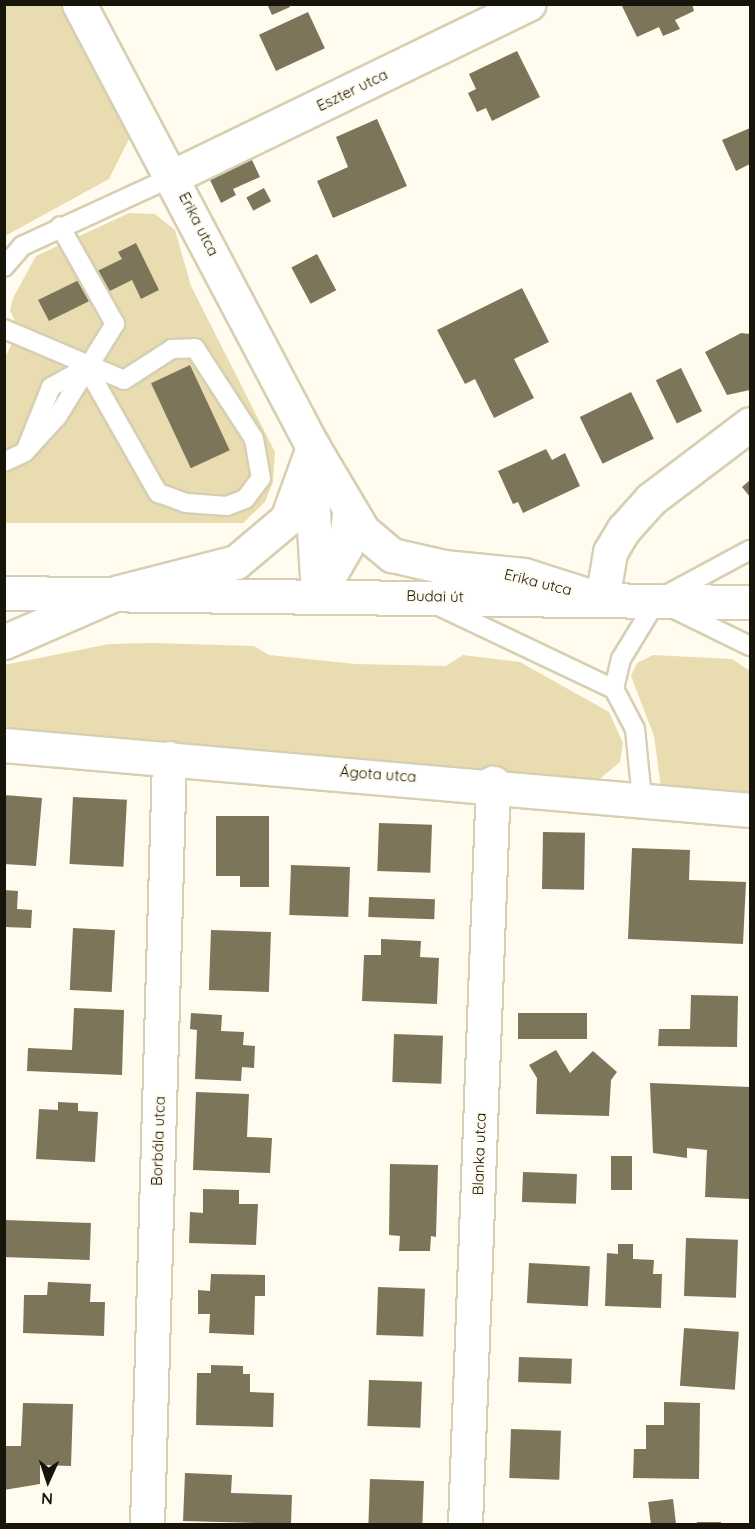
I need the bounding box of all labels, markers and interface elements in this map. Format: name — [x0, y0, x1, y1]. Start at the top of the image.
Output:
street label: Eszter utca — [314, 65, 390, 115]
street label: Erika utca — [175, 189, 223, 259]
street label: Erika utca — [502, 565, 574, 599]
street label: Budai út — [406, 587, 464, 605]
street label: Ágota utca — [339, 762, 417, 786]
street label: Borbála utca — [147, 1096, 169, 1186]
street label: Blanka utca — [469, 1112, 489, 1196]
north arrow — [18, 1451, 78, 1511]
text: N — [41, 1489, 53, 1509]

